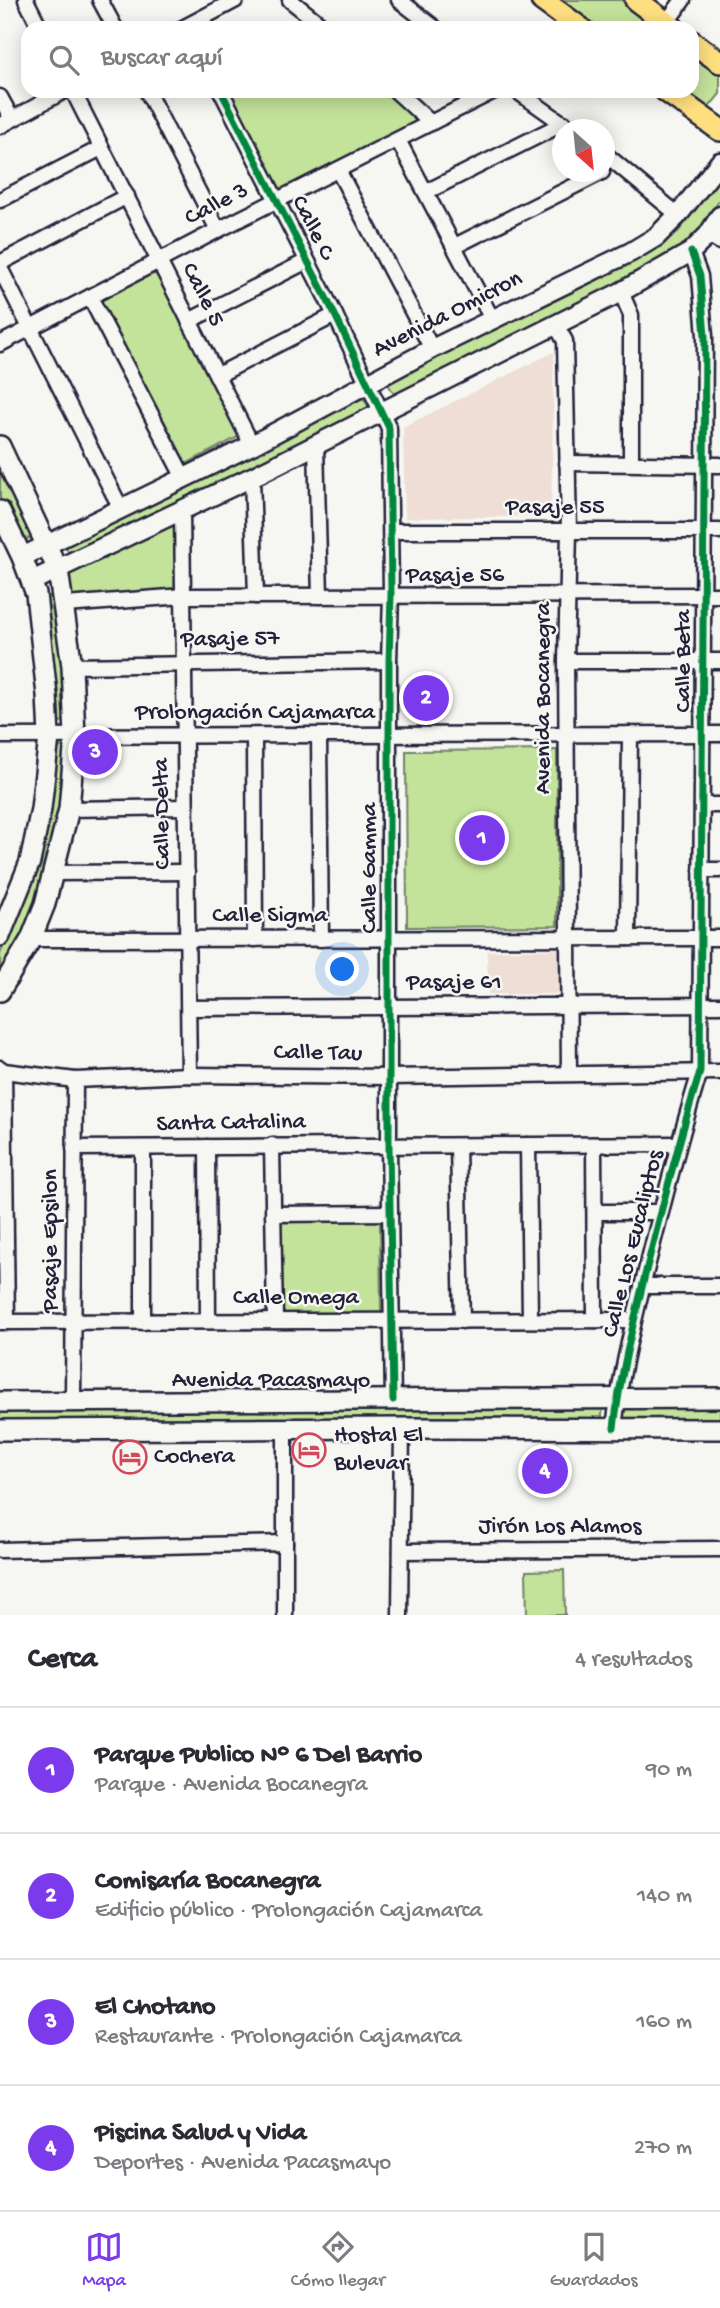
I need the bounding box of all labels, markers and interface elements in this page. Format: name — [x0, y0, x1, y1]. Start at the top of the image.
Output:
search box — [21, 21, 699, 98]
icon: search — [45, 41, 83, 79]
text: Buscar aquí — [101, 44, 223, 75]
north arrow — [552, 119, 615, 182]
street label: Calle 3 — [180, 177, 254, 233]
street label: Calle C — [284, 191, 341, 267]
street label: Calle 5 — [174, 258, 230, 332]
street label: Avenida Omicron — [368, 265, 528, 365]
street label: Pasaje 55 — [504, 494, 605, 523]
street label: Pasaje 56 — [405, 562, 505, 591]
street label: Avenida Bocanegra — [530, 601, 559, 794]
street label: Calle Beta — [670, 609, 699, 712]
street label: Pasaje 57 — [179, 625, 280, 655]
pin: 2 — [403, 672, 449, 724]
street label: Prolongación Cajamarca — [134, 699, 376, 728]
pin: 3 — [72, 726, 118, 778]
street label: Calle Delta — [148, 757, 178, 870]
street label: Calle Gamma — [356, 802, 385, 933]
pin: 1 — [459, 812, 505, 864]
street label: Calle Sigma — [212, 902, 328, 931]
your location — [325, 952, 359, 986]
street label: Pasaje 61 — [405, 969, 502, 998]
street label: Calle Tau — [273, 1039, 363, 1069]
street label: Santa Catalina — [156, 1108, 307, 1140]
street label: Calle Los Eucaliptos — [597, 1146, 672, 1341]
street label: Pasaje Epsilon — [37, 1169, 66, 1314]
street label: Calle Omega — [233, 1284, 360, 1313]
street label: Avenida Pacasmayo — [172, 1367, 370, 1396]
place label: Hostal El Bulevar — [333, 1422, 423, 1479]
hotel icon: Hostal El Bulevar — [290, 1431, 328, 1469]
hotel icon: Cochera — [111, 1438, 149, 1476]
place label: Cochera — [154, 1443, 235, 1472]
pin: 4 — [522, 1445, 568, 1497]
street label: Jirón Los Alamos — [479, 1513, 643, 1542]
text: Cerca — [28, 1643, 97, 1678]
text: 4 resultados — [575, 1647, 692, 1674]
text: Parque Publico N° 6 Del Barrio — [95, 1741, 422, 1772]
text: 1 — [46, 1757, 56, 1784]
text: 90 m — [646, 1757, 692, 1784]
text: Parque · Avenida Bocanegra — [95, 1772, 367, 1799]
text: Comisaría Bocanegra — [95, 1867, 320, 1898]
text: 2 — [45, 1883, 57, 1910]
text: 140 m — [637, 1883, 692, 1910]
text: Edificio público · Prolongación Cajamarca — [95, 1898, 482, 1925]
text: El Chotano — [95, 1993, 216, 2024]
text: 3 — [45, 2009, 57, 2036]
text: 160 m — [636, 2009, 692, 2036]
text: Restaurante · Prolongación Cajamarca — [95, 2024, 462, 2051]
text: Piscina Salud y Vida — [95, 2119, 307, 2150]
text: 4 — [46, 2135, 56, 2162]
text: 270 m — [634, 2135, 692, 2162]
text: Deportes · Avenida Pacasmayo — [95, 2150, 391, 2177]
tab: Mapa — [82, 2228, 126, 2293]
tab: Cómo llegar — [291, 2228, 385, 2293]
tab: Guardados — [550, 2228, 638, 2293]

